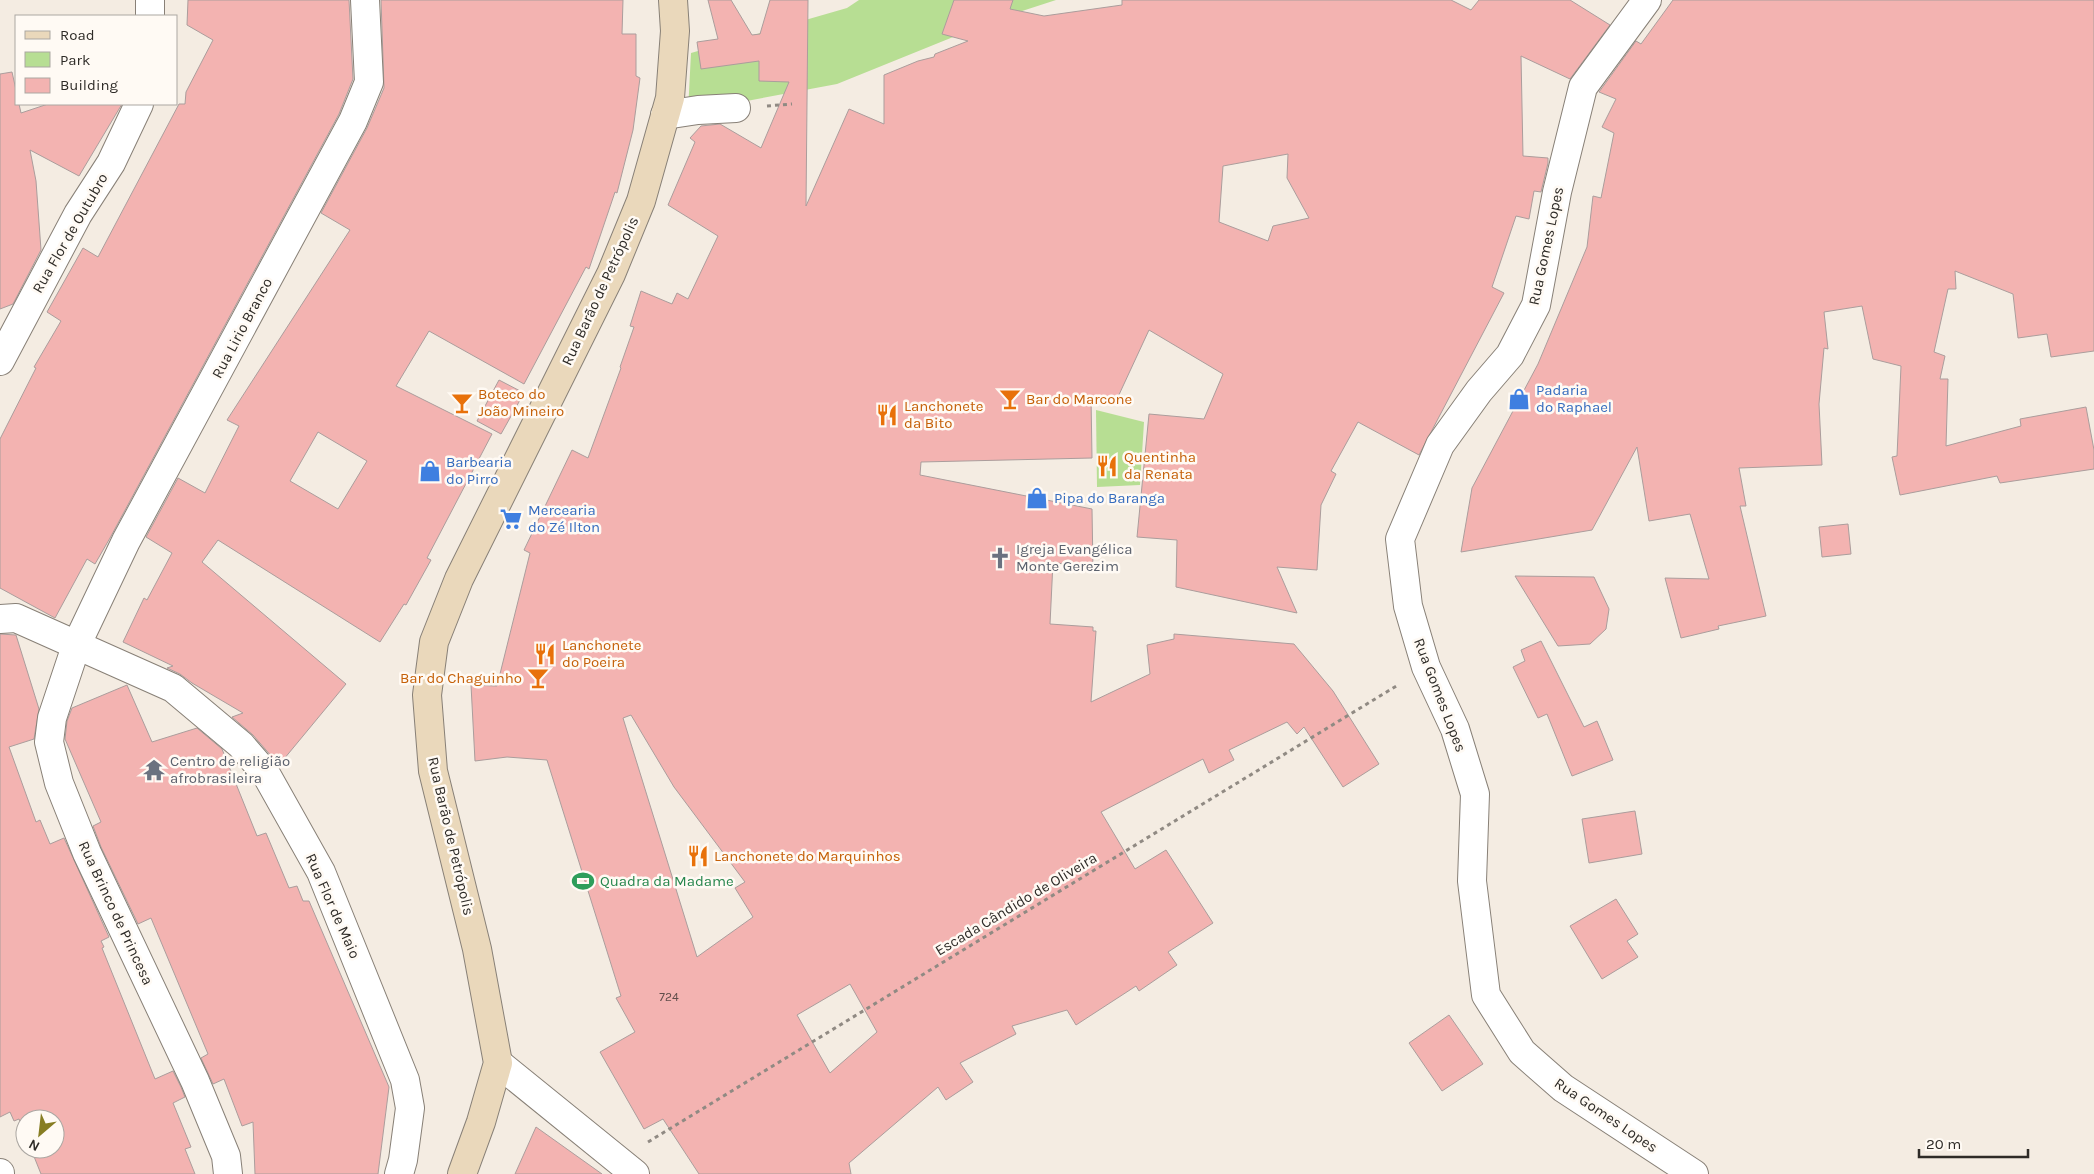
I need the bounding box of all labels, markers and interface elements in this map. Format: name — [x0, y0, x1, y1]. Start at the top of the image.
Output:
legend — [15, 15, 178, 105]
text: Road — [60, 26, 95, 44]
text: Park — [60, 51, 90, 69]
text: Building — [60, 76, 118, 94]
street label: Rua Flor de Outubro — [28, 170, 112, 296]
street label: Rua Gomes Lopes — [1525, 185, 1567, 307]
street label: Rua Barão de Petrópolis — [558, 214, 642, 368]
street label: Rua Lirio Branco — [208, 275, 276, 381]
place label: Padaria do Raphael — [1536, 381, 1612, 416]
place label: Boteco do João Mineiro — [478, 385, 564, 420]
bar icon: Bar do Marcone — [997, 386, 1023, 412]
shop icon: Padaria do Raphael — [1506, 386, 1532, 412]
bar icon: Boteco do João Mineiro — [449, 390, 475, 416]
place label: Bar do Marcone — [1026, 390, 1132, 408]
place label: Lanchonete da Bito — [904, 397, 983, 432]
restaurant icon: Lanchonete da Bito — [874, 402, 900, 428]
place label: Quentinha da Renata — [1124, 448, 1196, 483]
place label: Barbearia do Pirro — [446, 453, 512, 488]
restaurant icon: Quentinha da Renata — [1094, 453, 1120, 479]
shop icon: Barbearia do Pirro — [417, 458, 443, 484]
shop icon: Pipa do Baranga — [1024, 485, 1050, 511]
place label: Pipa do Baranga — [1054, 489, 1165, 507]
place label: Mercearia do Zé Ilton — [528, 501, 600, 536]
supermarket icon: Mercearia do Zé Ilton — [498, 506, 524, 532]
place label: Igreja Evangélica Monte Gerezim — [1016, 540, 1132, 575]
church icon: Igreja Evangélica Monte Gerezim — [987, 545, 1013, 571]
street label: Rua Gomes Lopes — [1410, 635, 1470, 755]
place label: Lanchonete do Poeira — [562, 636, 641, 671]
restaurant icon: Lanchonete do Poeira — [532, 641, 558, 667]
bar icon: Bar do Chaguinho — [525, 665, 551, 691]
place label: Bar do Chaguinho — [400, 669, 522, 687]
place label: Centro de religião afrobrasileira — [170, 752, 290, 787]
street label: Rua Barão de Petrópolis — [424, 755, 478, 917]
temple icon: Centro de religião afrobrasileira — [141, 757, 167, 783]
street label: Rua Brinco de Princesa — [75, 838, 157, 988]
restaurant icon: Lanchonete do Marquinhos — [685, 843, 711, 869]
place label: Lanchonete do Marquinhos — [714, 847, 901, 865]
street label: Escada Cândido de Oliveira — [932, 849, 1100, 959]
street label: Rua Flor de Maio — [302, 851, 364, 961]
sports icon: Quadra da Madame — [570, 868, 596, 894]
place label: Quadra da Madame — [600, 872, 734, 890]
house number: 724 — [659, 990, 679, 1004]
street label: Rua Gomes Lopes — [1551, 1074, 1661, 1156]
north arrow — [15, 1109, 65, 1159]
scale bar — [1919, 1126, 2028, 1158]
text: N — [26, 1135, 43, 1155]
text: 20 m — [1926, 1135, 1961, 1153]

